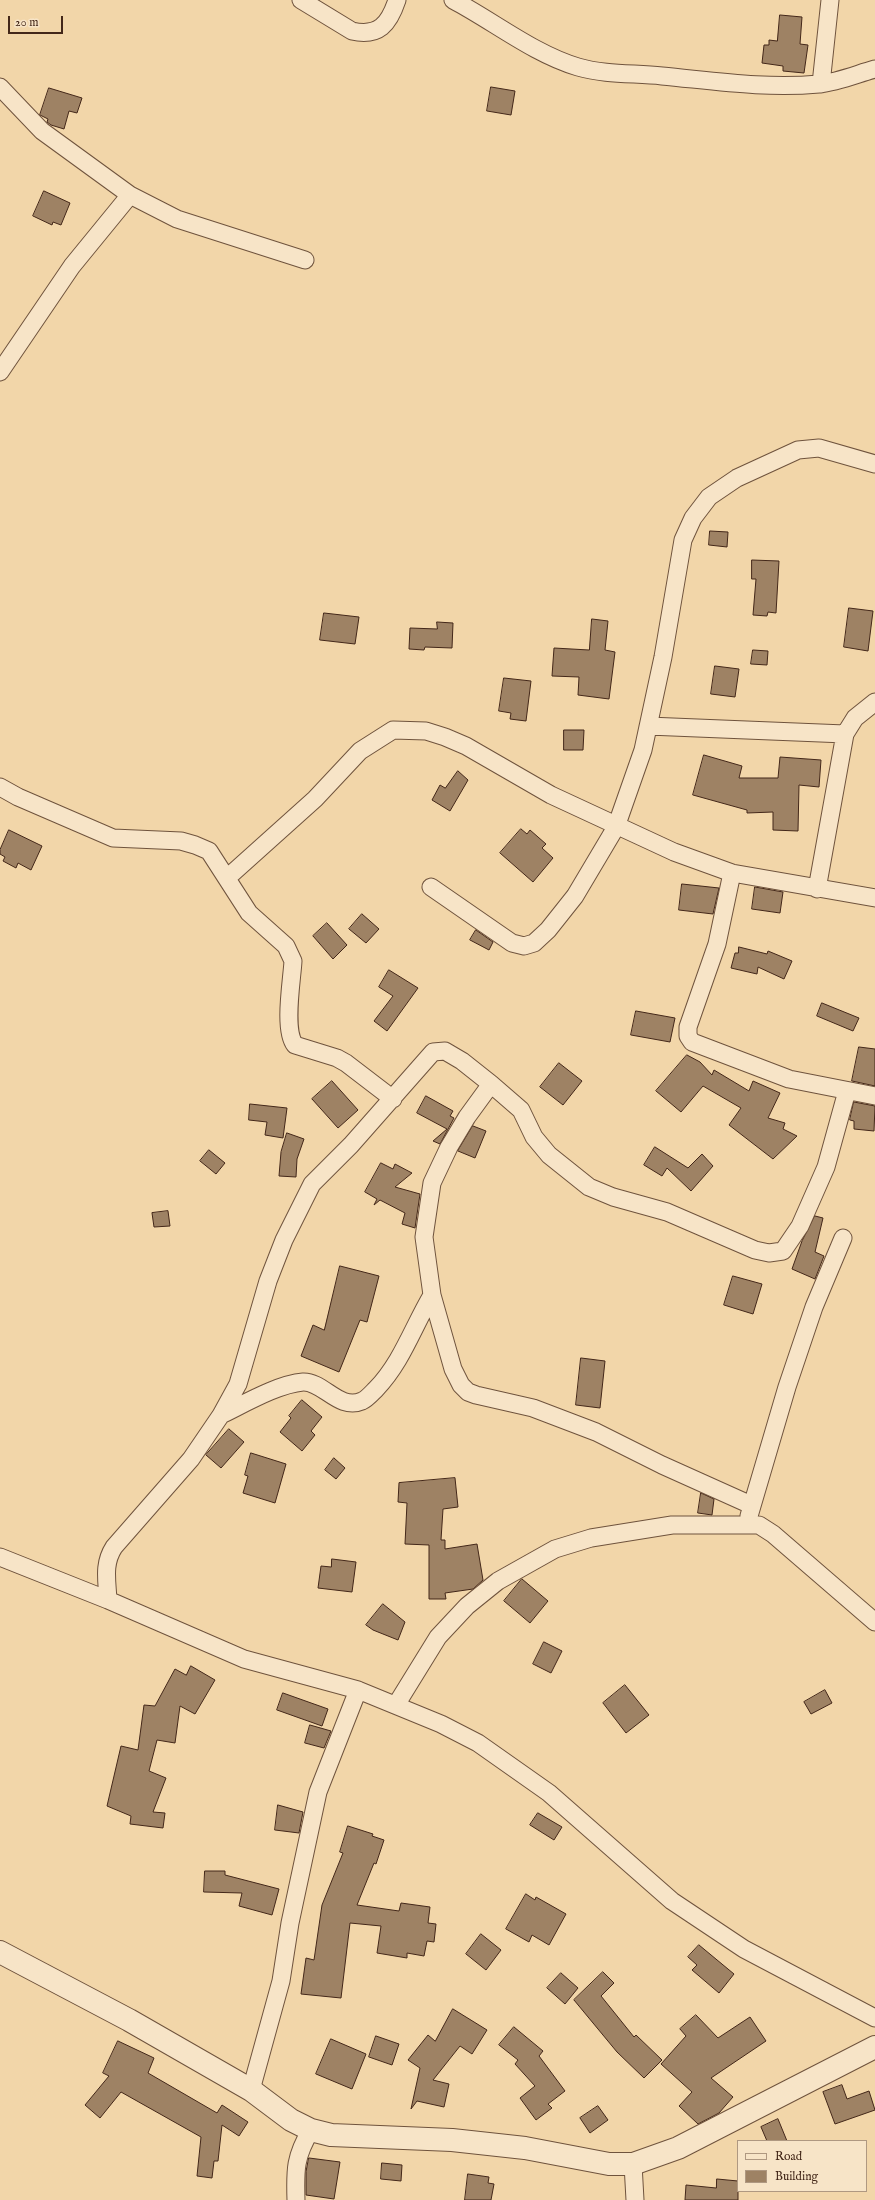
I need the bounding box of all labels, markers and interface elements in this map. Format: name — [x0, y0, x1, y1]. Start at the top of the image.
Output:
scale bar — [10, 8, 65, 34]
text: 20 m — [15, 15, 38, 30]
legend — [737, 2140, 867, 2192]
text: Road — [775, 2149, 802, 2164]
text: Building — [775, 2169, 818, 2184]

